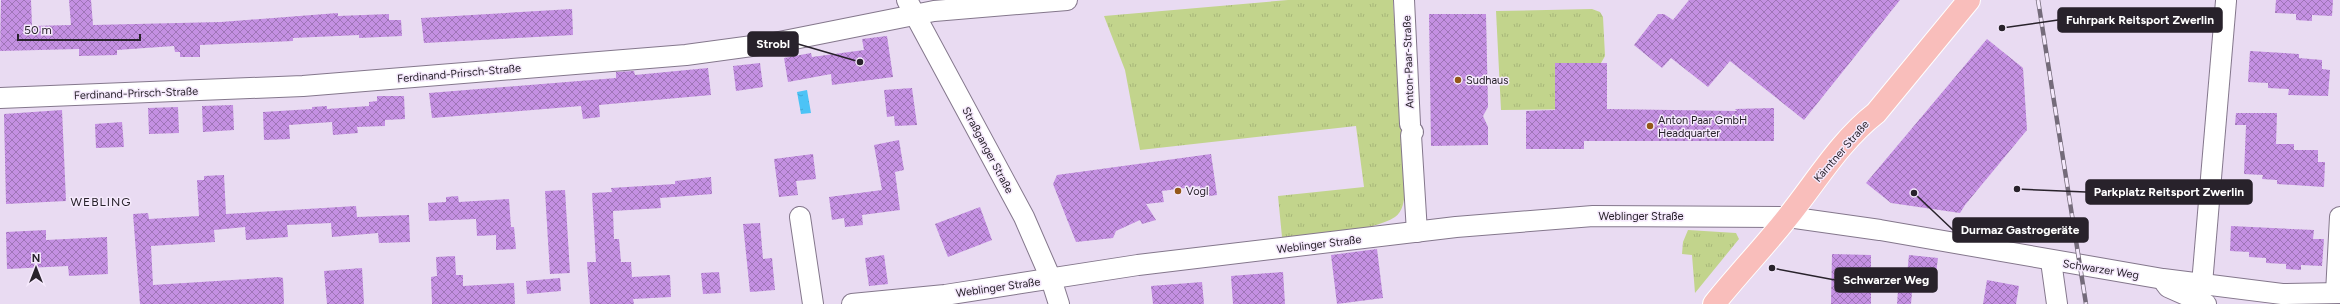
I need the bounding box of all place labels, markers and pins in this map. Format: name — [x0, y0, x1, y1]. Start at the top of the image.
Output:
callout: Fuhrpark Reitsport Zwerlin — [2058, 8, 2222, 32]
callout: Strobl — [748, 32, 798, 56]
place label: Sudhaus — [1466, 74, 1508, 87]
marker: Sudhaus — [1453, 75, 1463, 85]
place label: Anton Paar GmbH Headquarter — [1658, 114, 1747, 140]
marker: Anton Paar GmbH Headquarter — [1645, 121, 1655, 131]
callout: Parkplatz Reitsport Zwerlin — [2086, 180, 2252, 204]
place label: Vogl — [1186, 185, 1208, 198]
marker: Vogl — [1173, 186, 1183, 196]
callout: Durmaz Gastrogeräte — [1953, 218, 2088, 242]
callout: Schwarzer Weg — [1835, 268, 1937, 292]

